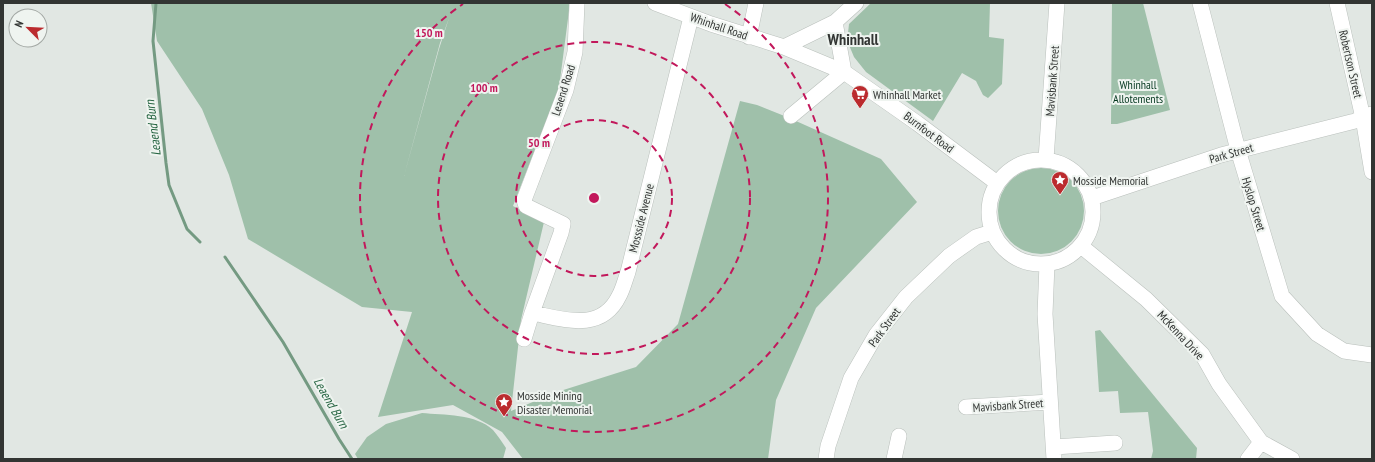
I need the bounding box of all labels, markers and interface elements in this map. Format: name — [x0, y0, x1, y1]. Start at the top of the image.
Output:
north arrow — [8, 8, 48, 48]
street label: Whinhall Road — [688, 9, 750, 43]
text: N — [11, 18, 26, 29]
text: 150 m — [415, 25, 443, 40]
street label: Robertson Street — [1336, 28, 1366, 100]
district label: Whinhall — [826, 29, 879, 49]
street label: Mavisbank Street — [1042, 44, 1062, 117]
street label: Leaend Road — [548, 63, 578, 117]
park label: Whinhall Allotements — [1113, 77, 1163, 106]
text: 100 m — [470, 80, 498, 95]
supermarket icon: Whinhall Market — [850, 84, 870, 109]
place label: Whinhall Market — [873, 87, 942, 102]
water label: Leaend Burn — [141, 98, 165, 157]
street label: Burnfoot Road — [901, 108, 957, 156]
text: 50 m — [528, 135, 550, 150]
street label: Park Street — [1207, 139, 1255, 166]
place icon: Mosside Memorial — [1050, 170, 1070, 195]
place label: Mosside Memorial — [1073, 173, 1149, 188]
street label: Hyslop Street — [1239, 175, 1270, 233]
street label: Mossside Avenue — [625, 182, 657, 254]
centre of rings — [587, 191, 601, 205]
street label: Park Street — [865, 304, 904, 350]
street label: McKenna Drive — [1154, 307, 1208, 363]
water label: Leaend Burn — [310, 375, 353, 433]
place label: Mosside Mining Disaster Memorial — [517, 388, 592, 417]
place icon: Mosside Mining Disaster Memorial — [494, 392, 514, 417]
street label: Mavisbank Street — [972, 395, 1045, 415]

